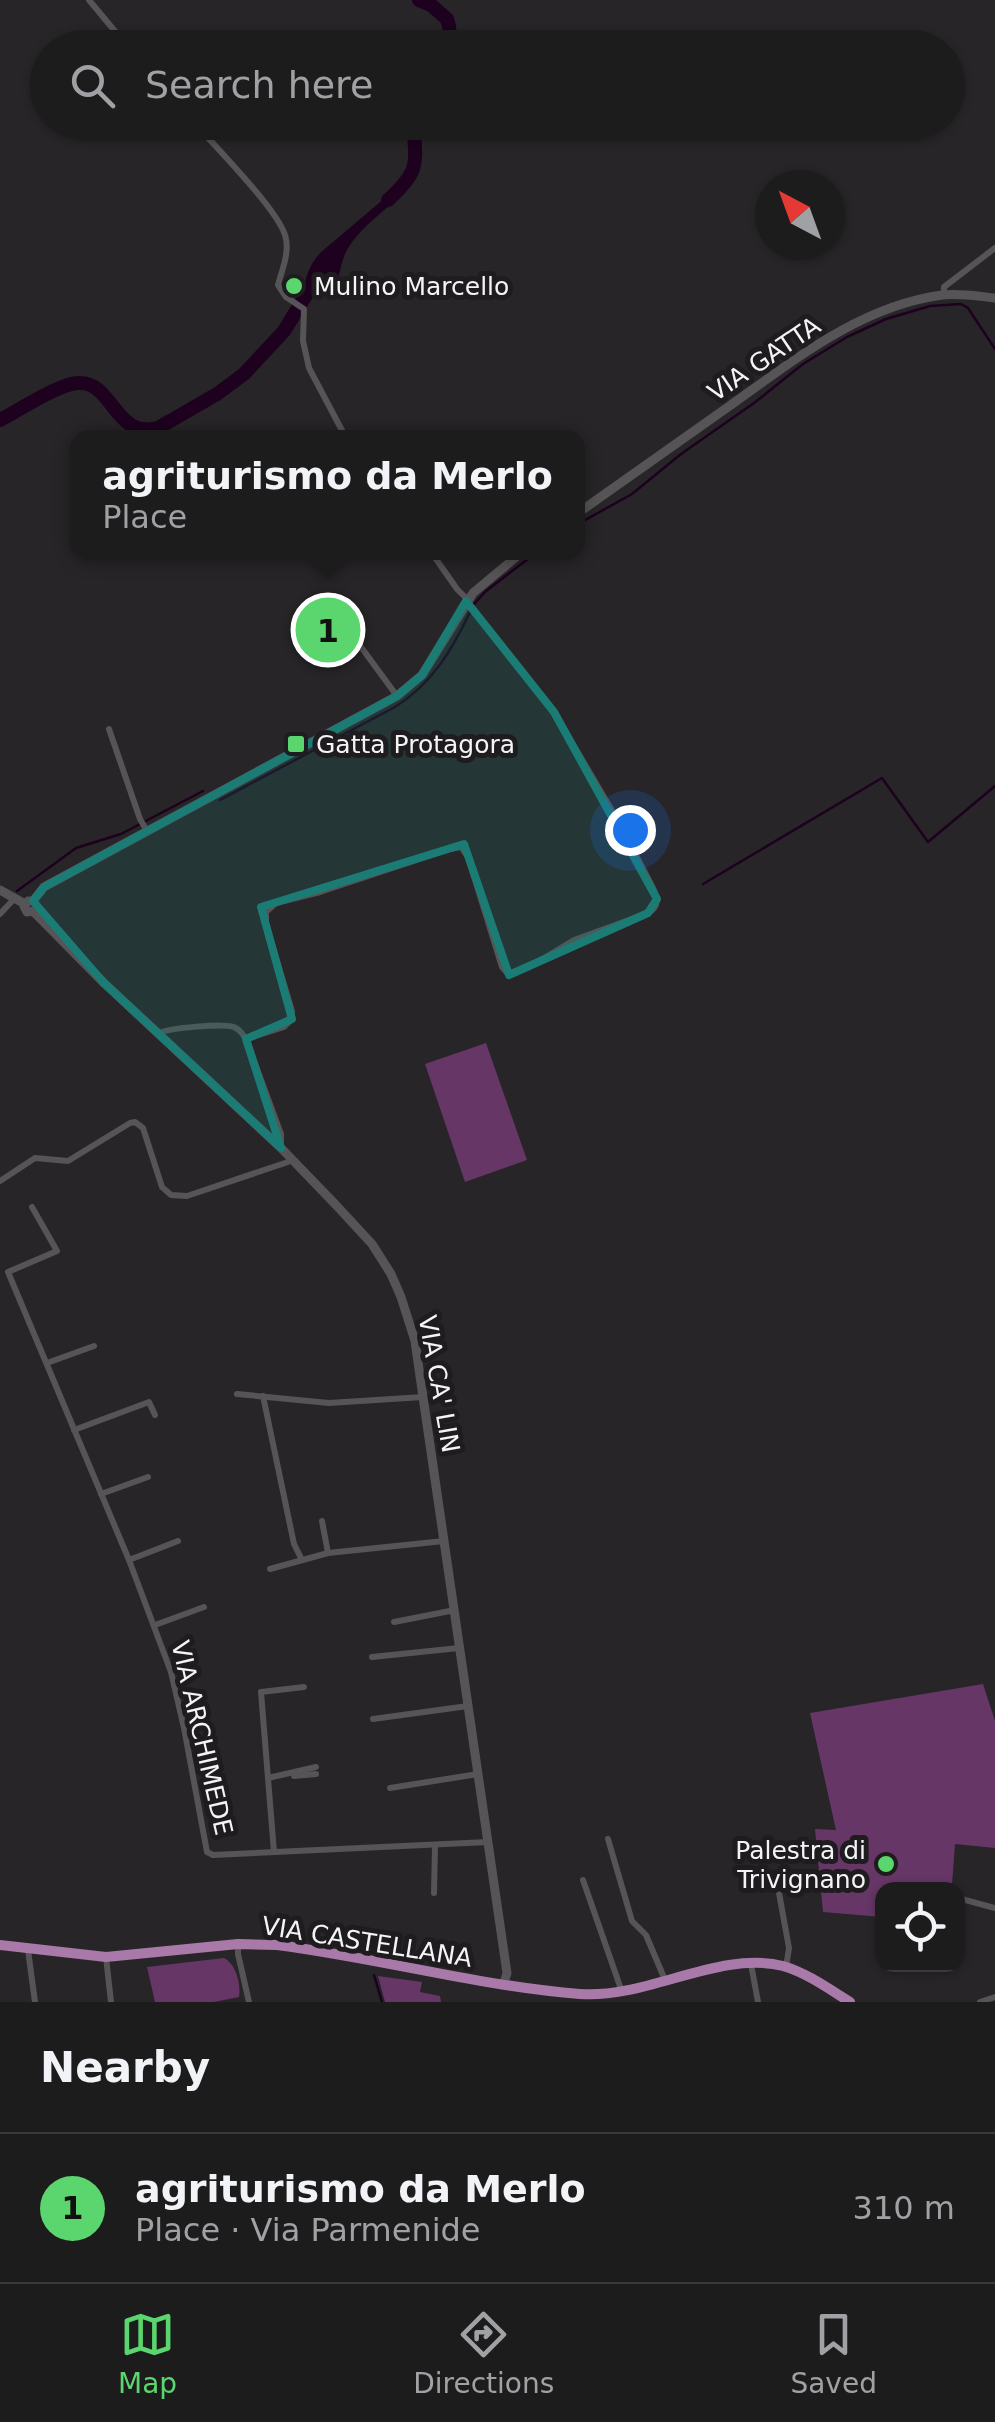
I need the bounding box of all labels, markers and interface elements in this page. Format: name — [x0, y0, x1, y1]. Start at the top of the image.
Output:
search box — [30, 30, 965, 140]
icon: search — [65, 58, 120, 113]
text: Search here — [145, 63, 373, 107]
north arrow — [755, 170, 845, 260]
place label: Mulino Marcello — [314, 272, 509, 301]
marker: Mulino Marcello — [283, 275, 305, 297]
street label: VIA GATTA — [702, 311, 826, 407]
popup — [70, 430, 585, 560]
text: agriturismo da Merlo — [102, 454, 553, 498]
text: Place — [102, 498, 187, 536]
pin: 1 — [296, 592, 360, 668]
place label: Gatta Protagora — [316, 730, 515, 759]
marker: Gatta Protagora — [285, 733, 307, 755]
your location — [605, 805, 656, 856]
street label: VIA CA' LIN — [413, 1313, 465, 1455]
street label: VIA ARCHIMEDE — [166, 1638, 238, 1838]
place label: Palestra di Trivignano — [735, 1836, 866, 1894]
marker: Palestra di Trivignano — [875, 1853, 897, 1875]
map controls — [875, 1882, 965, 1972]
button: locate — [875, 1882, 965, 1972]
street label: VIA CASTELLANA — [260, 1911, 474, 1973]
text: Nearby — [40, 2043, 210, 2092]
text: agriturismo da Merlo — [135, 2167, 586, 2211]
text: 1 — [61, 2189, 84, 2227]
text: 310 m — [853, 2189, 955, 2227]
text: Place · Via Parmenide — [135, 2211, 481, 2249]
tab: Map — [118, 2307, 177, 2400]
tab: Directions — [413, 2307, 554, 2400]
tab: Saved — [790, 2307, 877, 2400]

